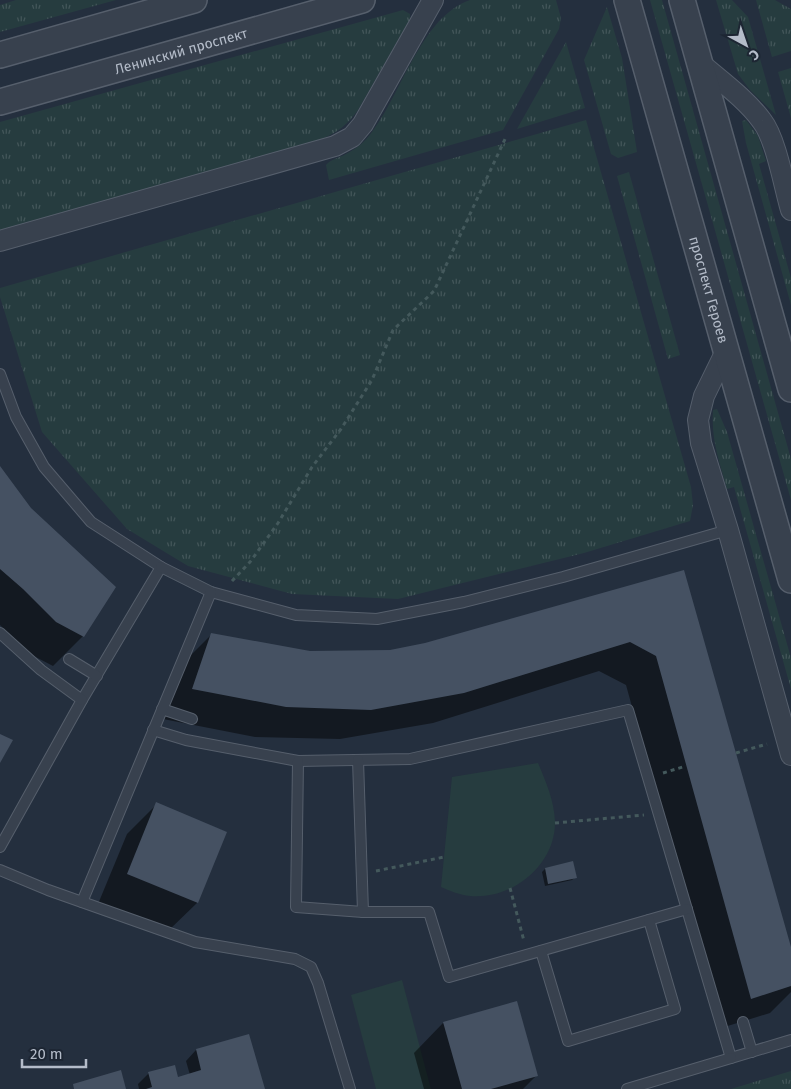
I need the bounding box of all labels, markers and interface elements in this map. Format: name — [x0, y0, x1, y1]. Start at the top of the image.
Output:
north arrow — [721, 20, 771, 70]
street label: Ленинский проспект — [113, 24, 250, 78]
text: С — [745, 45, 763, 64]
street label: проспект Героев — [685, 234, 732, 345]
scale bar — [22, 1036, 86, 1068]
text: 20 m — [30, 1045, 63, 1063]

